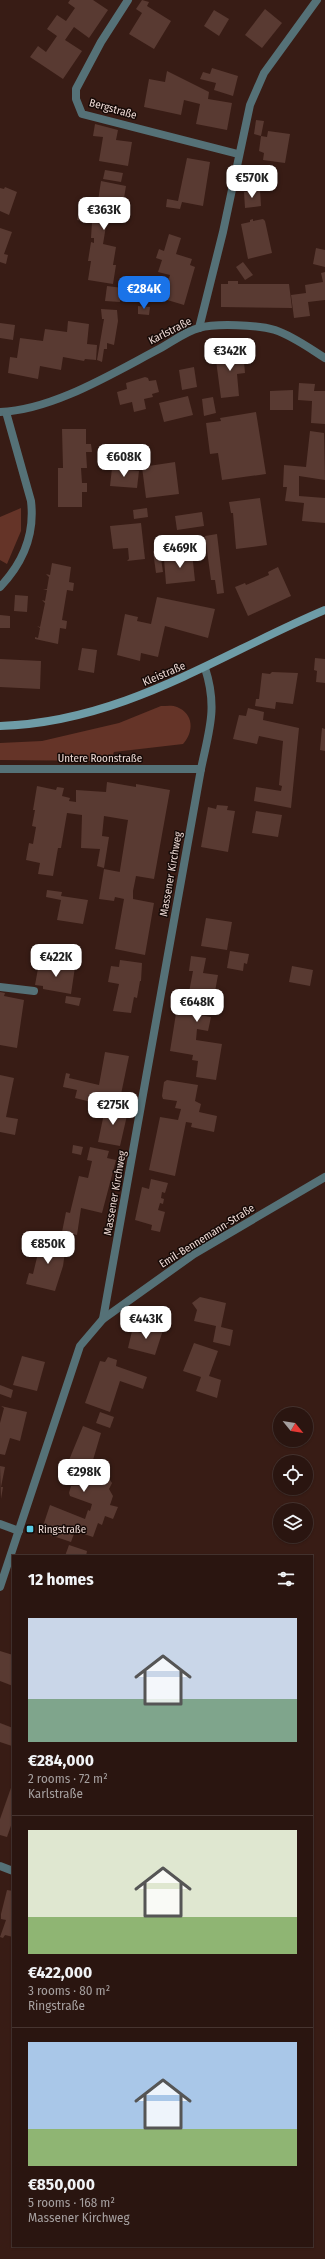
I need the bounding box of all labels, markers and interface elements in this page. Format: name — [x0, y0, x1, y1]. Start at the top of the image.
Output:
street label: Bergstraße — [88, 96, 138, 122]
pin: €570K — [224, 165, 280, 199]
text: €570K — [235, 170, 269, 185]
pin: €363K — [76, 197, 132, 231]
text: €363K — [87, 202, 121, 217]
pin: €284K — [116, 276, 172, 310]
text: €284K — [127, 281, 161, 296]
street label: Karlstraße — [146, 315, 194, 347]
pin: €342K — [202, 338, 258, 372]
text: €342K — [213, 343, 247, 358]
pin: €608K — [96, 444, 152, 478]
text: €608K — [106, 449, 142, 464]
pin: €469K — [152, 535, 208, 569]
text: €469K — [163, 540, 197, 555]
street label: Kleistraße — [141, 659, 187, 689]
street label: Untere Roonstraße — [58, 752, 142, 765]
street label: Massener Kirchweg — [157, 830, 185, 917]
pin: €422K — [28, 944, 84, 978]
text: €422K — [40, 949, 72, 964]
pin: €648K — [169, 989, 225, 1023]
text: €648K — [180, 994, 214, 1009]
pin: €275K — [85, 1092, 141, 1126]
text: €275K — [97, 1097, 129, 1112]
street label: Massener Kirchweg — [101, 1149, 129, 1236]
street label: Emil-Bennemann-Straße — [157, 1201, 257, 1271]
pin: €850K — [20, 1231, 76, 1265]
text: €850K — [31, 1236, 65, 1251]
pin: €443K — [118, 1306, 174, 1340]
text: €443K — [129, 1311, 163, 1326]
north arrow — [273, 1407, 313, 1447]
map controls — [273, 1407, 313, 1543]
button: locate — [273, 1455, 313, 1495]
pin: €298K — [56, 1459, 112, 1493]
text: €298K — [67, 1464, 101, 1479]
button: layers — [273, 1503, 313, 1543]
place label: Ringstraße — [38, 1523, 86, 1536]
marker: Ringstraße — [25, 1524, 35, 1534]
icon: filters — [275, 1568, 297, 1590]
text: 12 homes — [28, 1569, 94, 1590]
icon: home — [127, 1644, 199, 1716]
text: €284,000 — [28, 1750, 94, 1771]
text: 2 rooms · 72 m² — [28, 1771, 108, 1786]
text: Karlstraße — [28, 1786, 83, 1801]
icon: home — [127, 1856, 199, 1928]
text: €422,000 — [28, 1962, 92, 1983]
text: 3 rooms · 80 m² — [28, 1983, 110, 1998]
text: Ringstraße — [28, 1998, 85, 2013]
icon: home — [127, 2068, 199, 2140]
text: €850,000 — [28, 2174, 95, 2195]
text: 5 rooms · 168 m² — [28, 2195, 115, 2210]
text: Massener Kirchweg — [28, 2210, 130, 2225]

